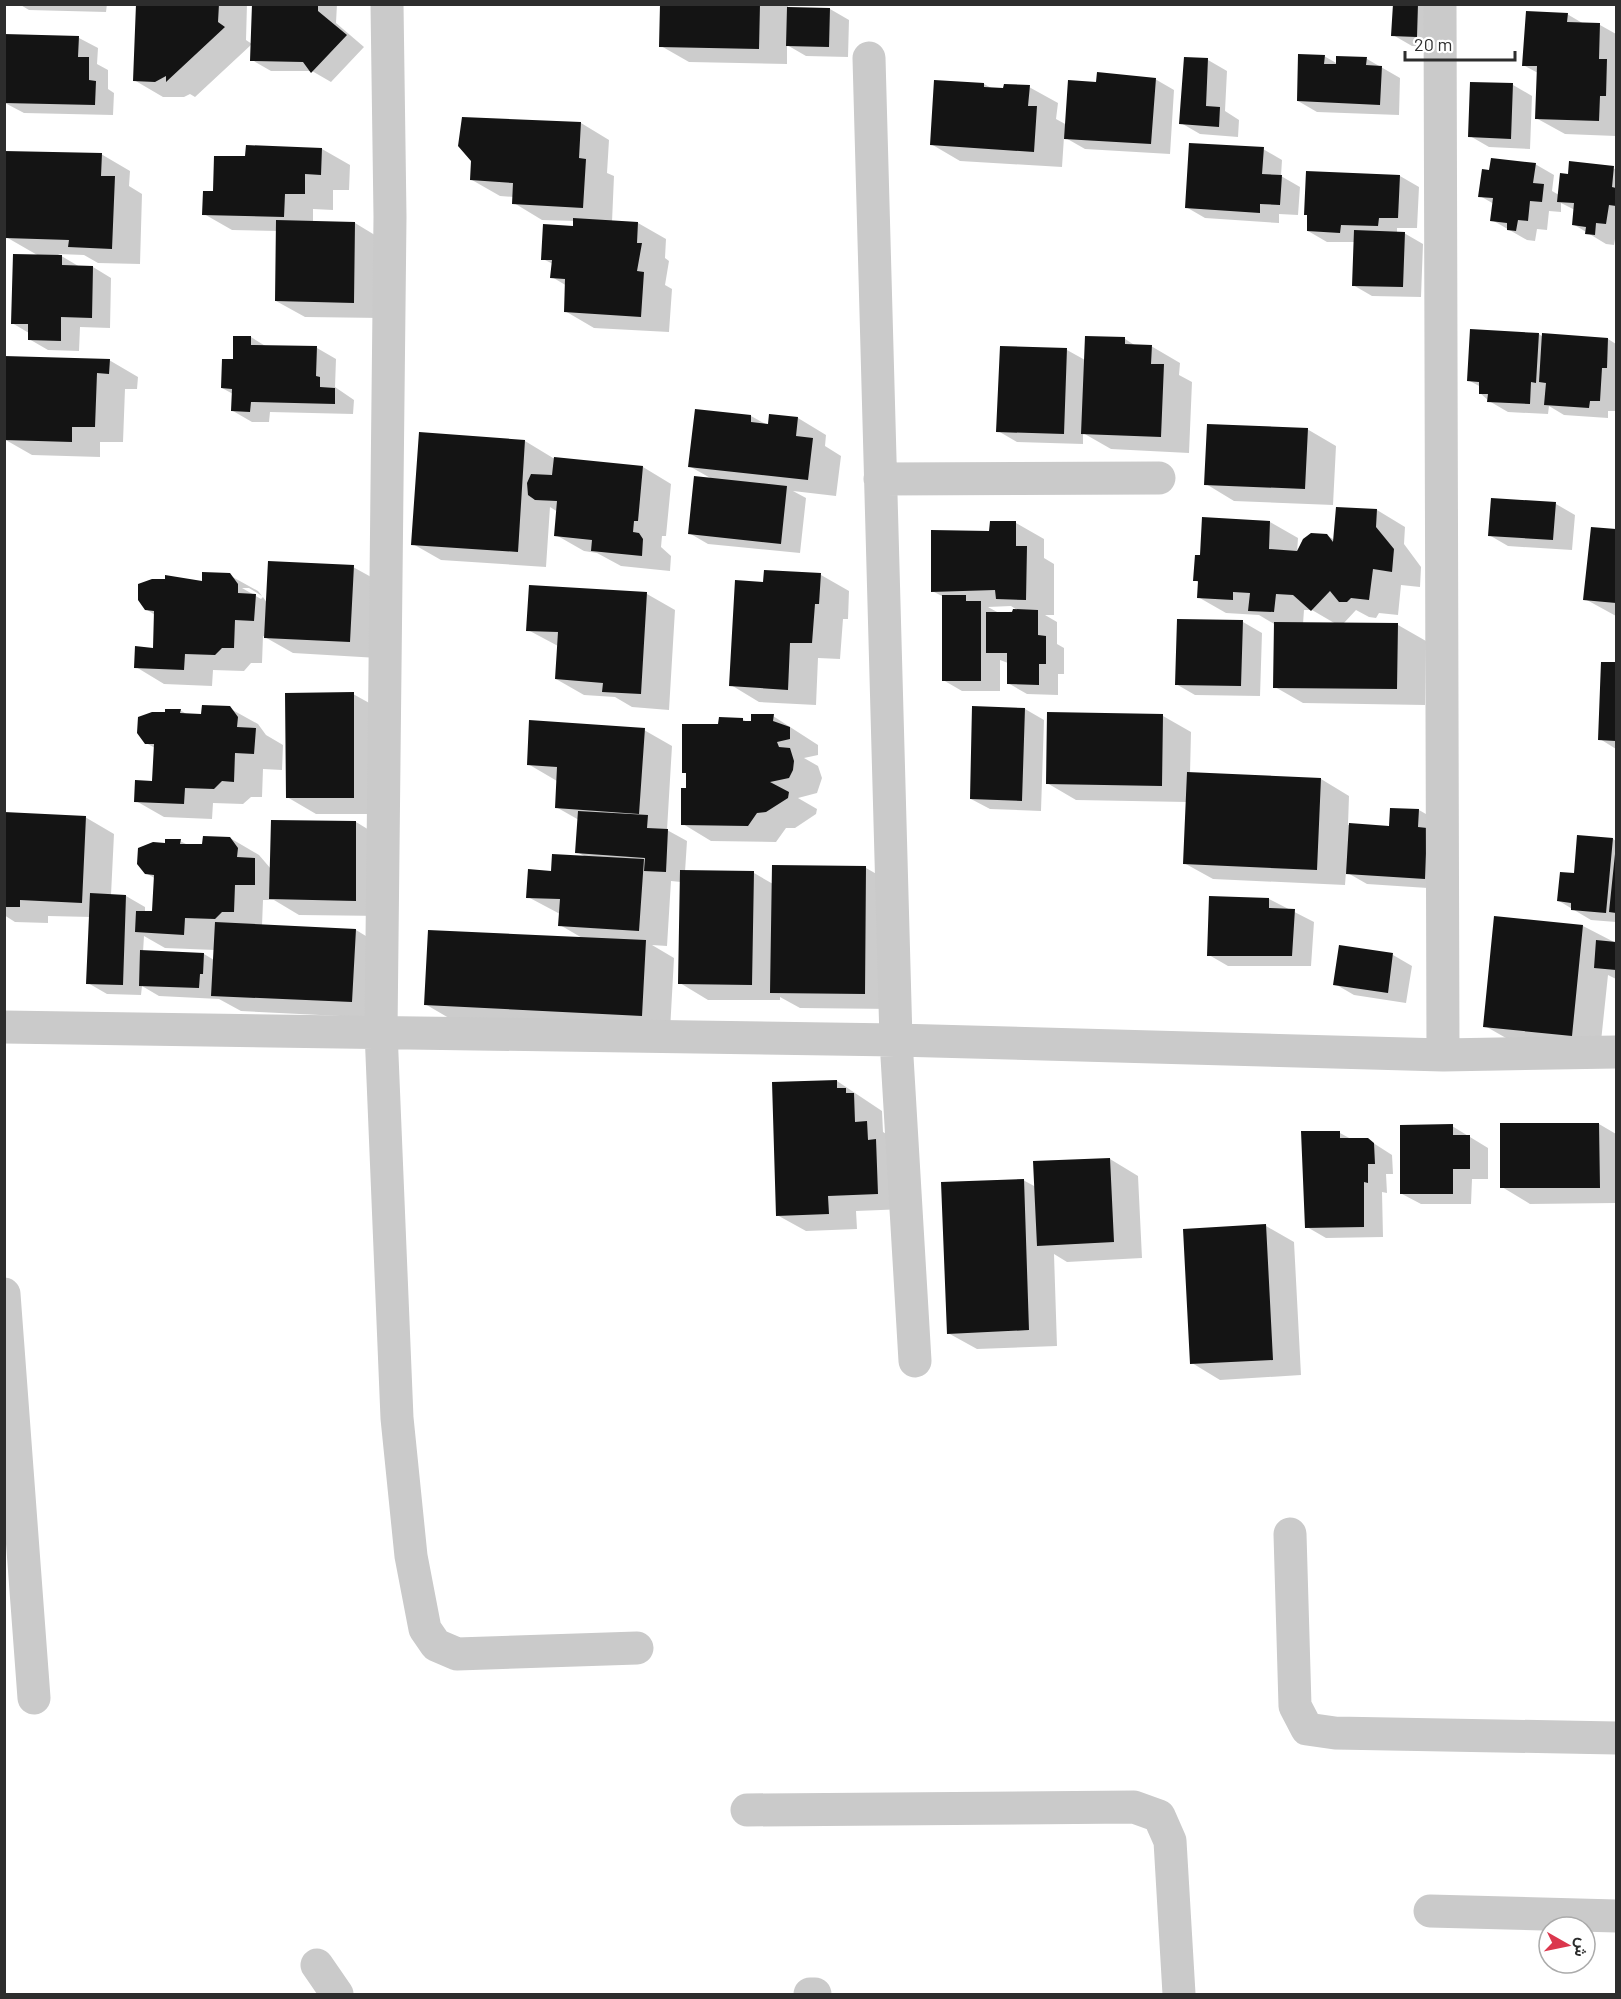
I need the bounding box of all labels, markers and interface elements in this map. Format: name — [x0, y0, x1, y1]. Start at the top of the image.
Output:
scale bar — [1405, 24, 1514, 62]
text: 20 m — [1414, 33, 1452, 55]
north arrow — [1537, 1915, 1597, 1975]
text: ش — [1570, 1936, 1593, 1958]

